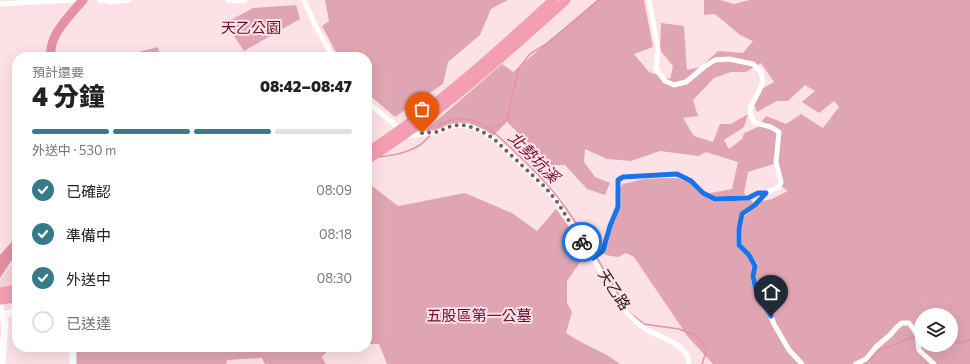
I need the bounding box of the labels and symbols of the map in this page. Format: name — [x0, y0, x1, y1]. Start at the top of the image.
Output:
park label: 天乙公園 — [221, 18, 281, 36]
pin — [405, 92, 439, 133]
water label: 北勢坑溪 — [505, 127, 565, 187]
courier — [562, 222, 602, 262]
street label: 天乙路 — [595, 266, 635, 313]
pin — [754, 275, 788, 316]
park label: 五股區第一公墓 — [426, 306, 532, 324]

